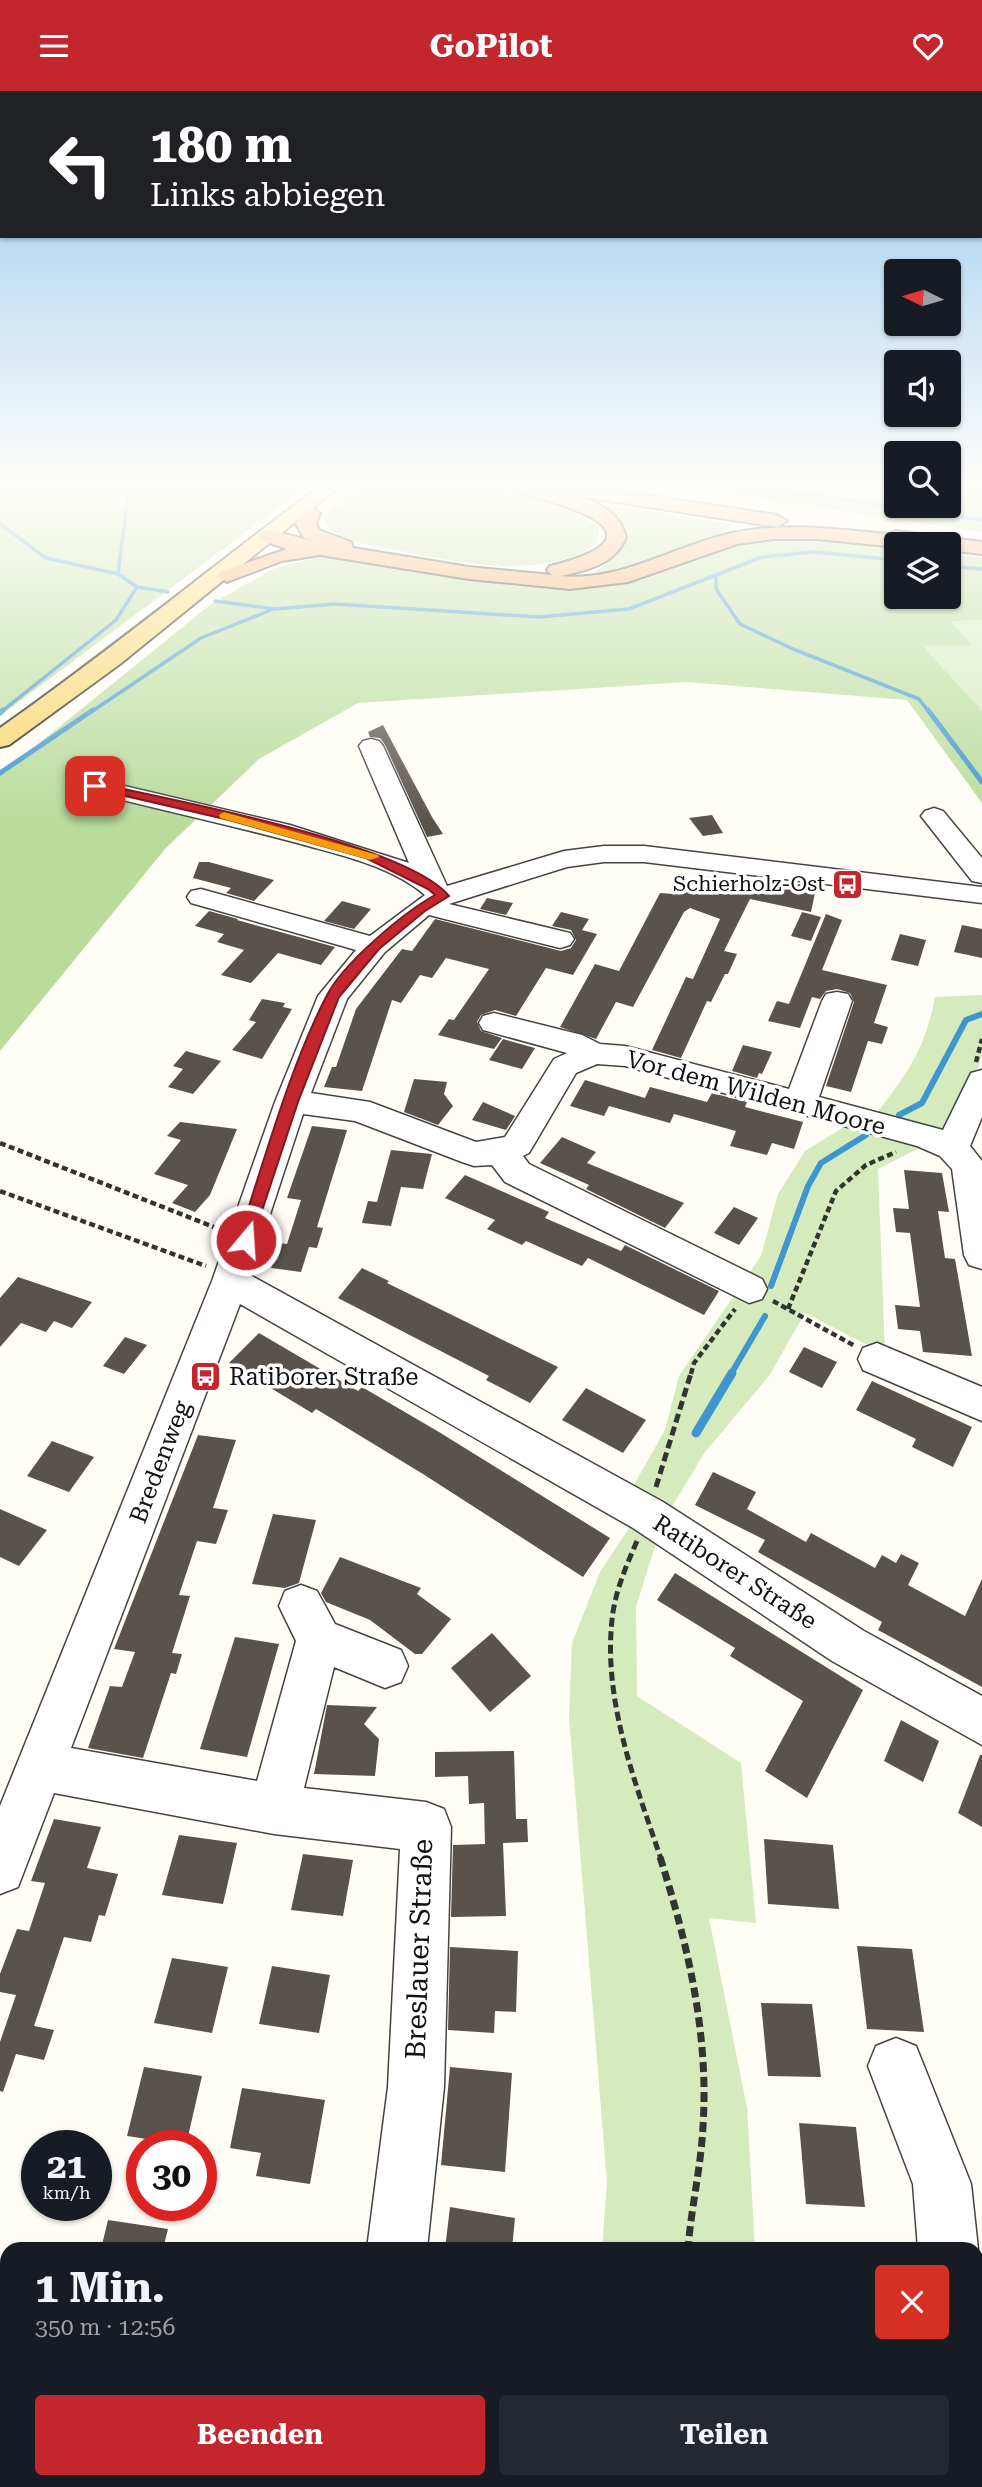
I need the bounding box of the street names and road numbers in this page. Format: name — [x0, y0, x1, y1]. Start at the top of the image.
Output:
street label: Vor dem Wilden Moore — [623, 1045, 889, 1141]
street label: Bredenweg — [124, 1397, 196, 1527]
street label: Ratiborer Straße — [648, 1509, 822, 1635]
street label: Breslauer Straße — [399, 1838, 439, 2060]

